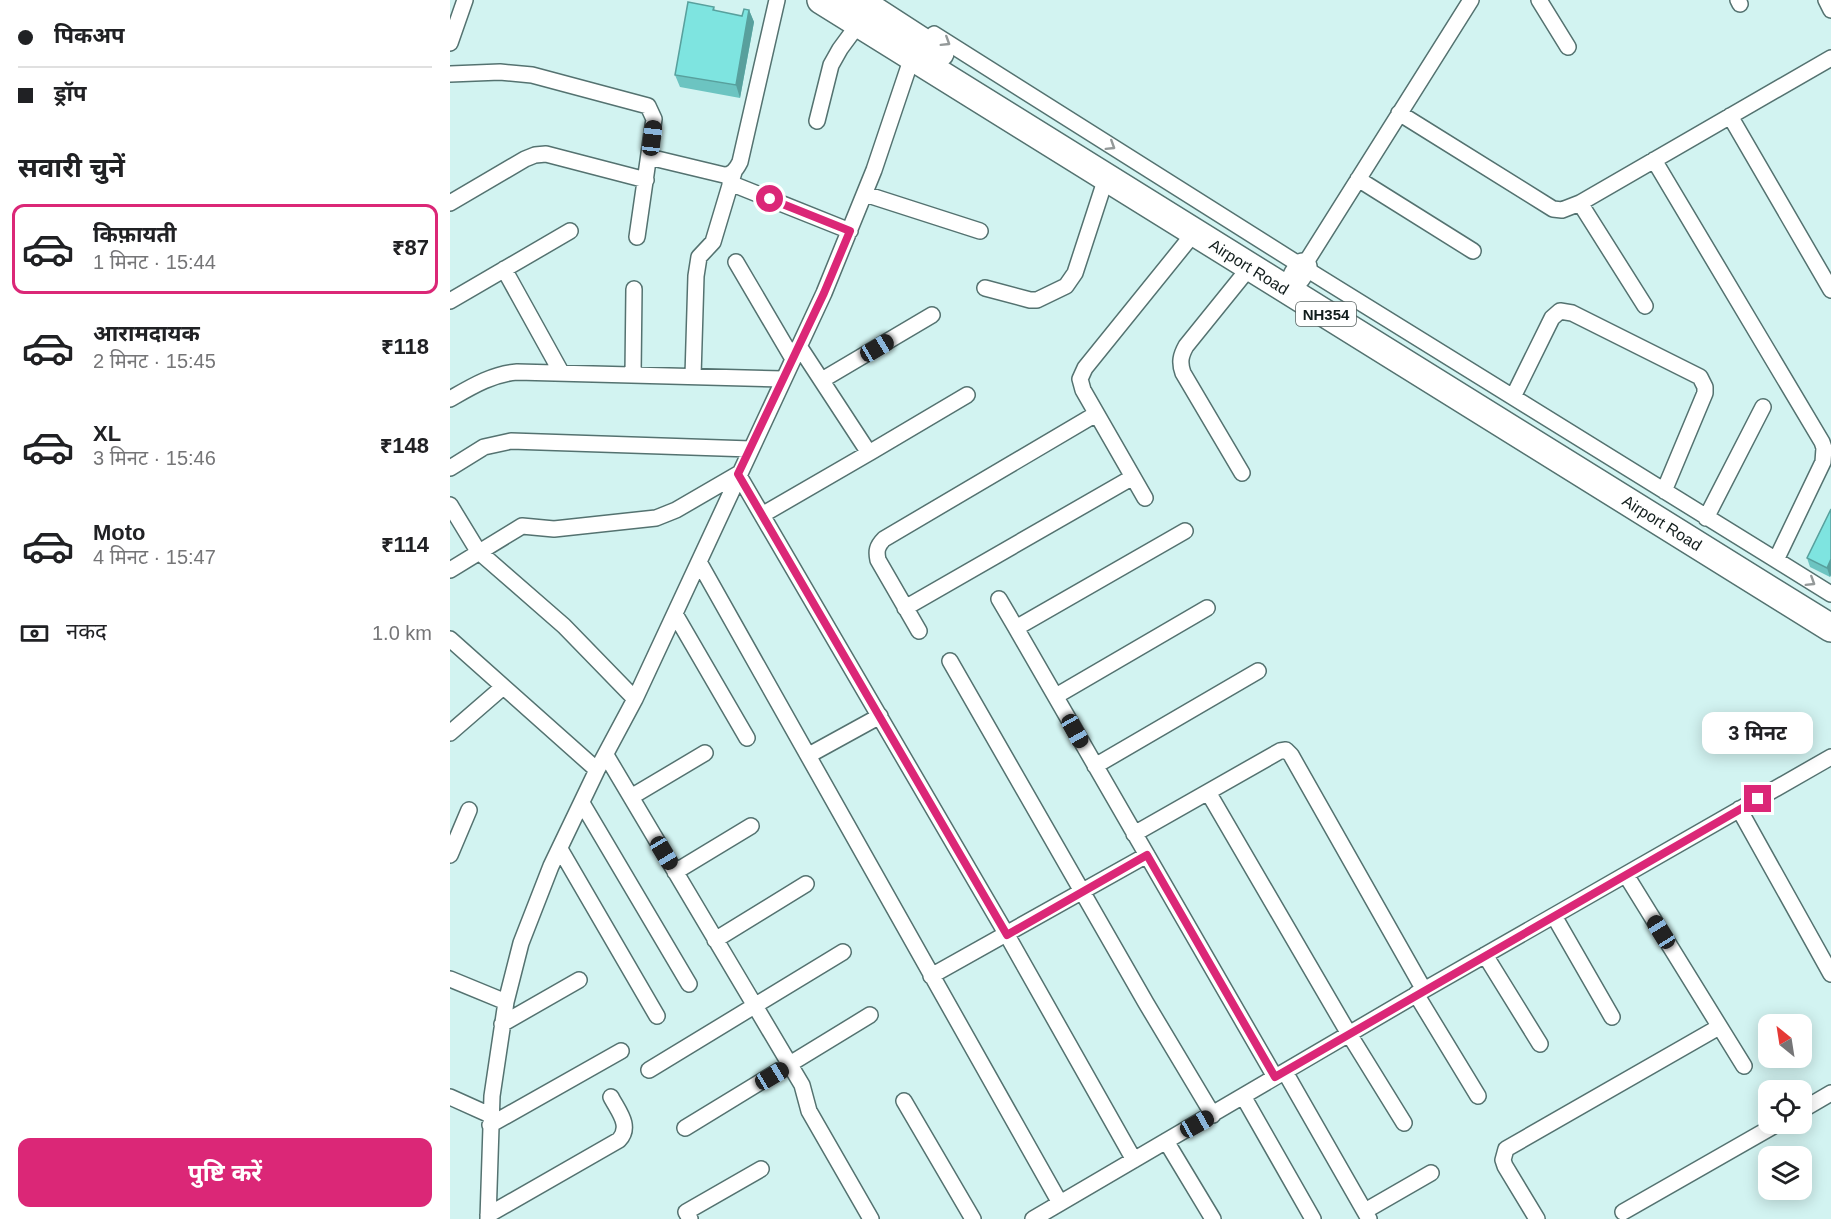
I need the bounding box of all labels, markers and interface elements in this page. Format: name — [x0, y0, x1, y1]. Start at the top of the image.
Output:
text: पिकअप — [54, 23, 125, 48]
one-way arrow — [939, 34, 950, 45]
text: ड्रॉप — [54, 81, 87, 106]
car — [641, 119, 663, 157]
one-way arrow — [1104, 138, 1115, 149]
text: सवारी चुनें — [18, 153, 125, 183]
route start — [756, 185, 783, 212]
icon: car — [21, 222, 75, 276]
text: किफ़ायती — [93, 222, 177, 247]
text: ₹87 — [392, 235, 429, 260]
street label: Airport Road — [1206, 236, 1292, 298]
text: 1 मिनट · 15:44 — [93, 251, 216, 273]
road number: NH354 — [1296, 302, 1356, 326]
icon: car — [21, 321, 75, 375]
text: आरामदायक — [93, 321, 200, 346]
car — [857, 331, 897, 365]
text: ₹118 — [381, 334, 429, 359]
text: 2 मिनट · 15:45 — [93, 350, 216, 372]
icon: car — [21, 420, 75, 474]
text: XL — [93, 421, 121, 446]
text: ₹148 — [380, 433, 429, 458]
text: 3 मिनट · 15:46 — [93, 447, 216, 469]
street label: Airport Road — [1619, 492, 1705, 554]
icon: car — [21, 519, 75, 573]
text: Moto — [93, 520, 146, 545]
text: ₹114 — [381, 532, 429, 557]
text: 4 मिनट · 15:47 — [93, 546, 216, 568]
one-way arrow — [1805, 574, 1815, 586]
icon: cash — [18, 617, 51, 650]
text: नकद — [66, 619, 107, 644]
text: 1.0 km — [372, 622, 432, 644]
car — [1058, 711, 1092, 751]
callout: 3 मिनट — [1702, 712, 1814, 754]
text: 3 मिनट — [1728, 722, 1787, 744]
route end — [1744, 785, 1771, 812]
car — [647, 833, 681, 873]
car — [1644, 912, 1678, 952]
north arrow — [1758, 1014, 1812, 1068]
map controls — [1758, 1014, 1812, 1200]
car — [752, 1059, 792, 1093]
button: locate — [1758, 1080, 1812, 1134]
car — [1177, 1107, 1217, 1141]
button: पुष्टि करें — [18, 1138, 432, 1207]
button: layers — [1758, 1146, 1812, 1200]

